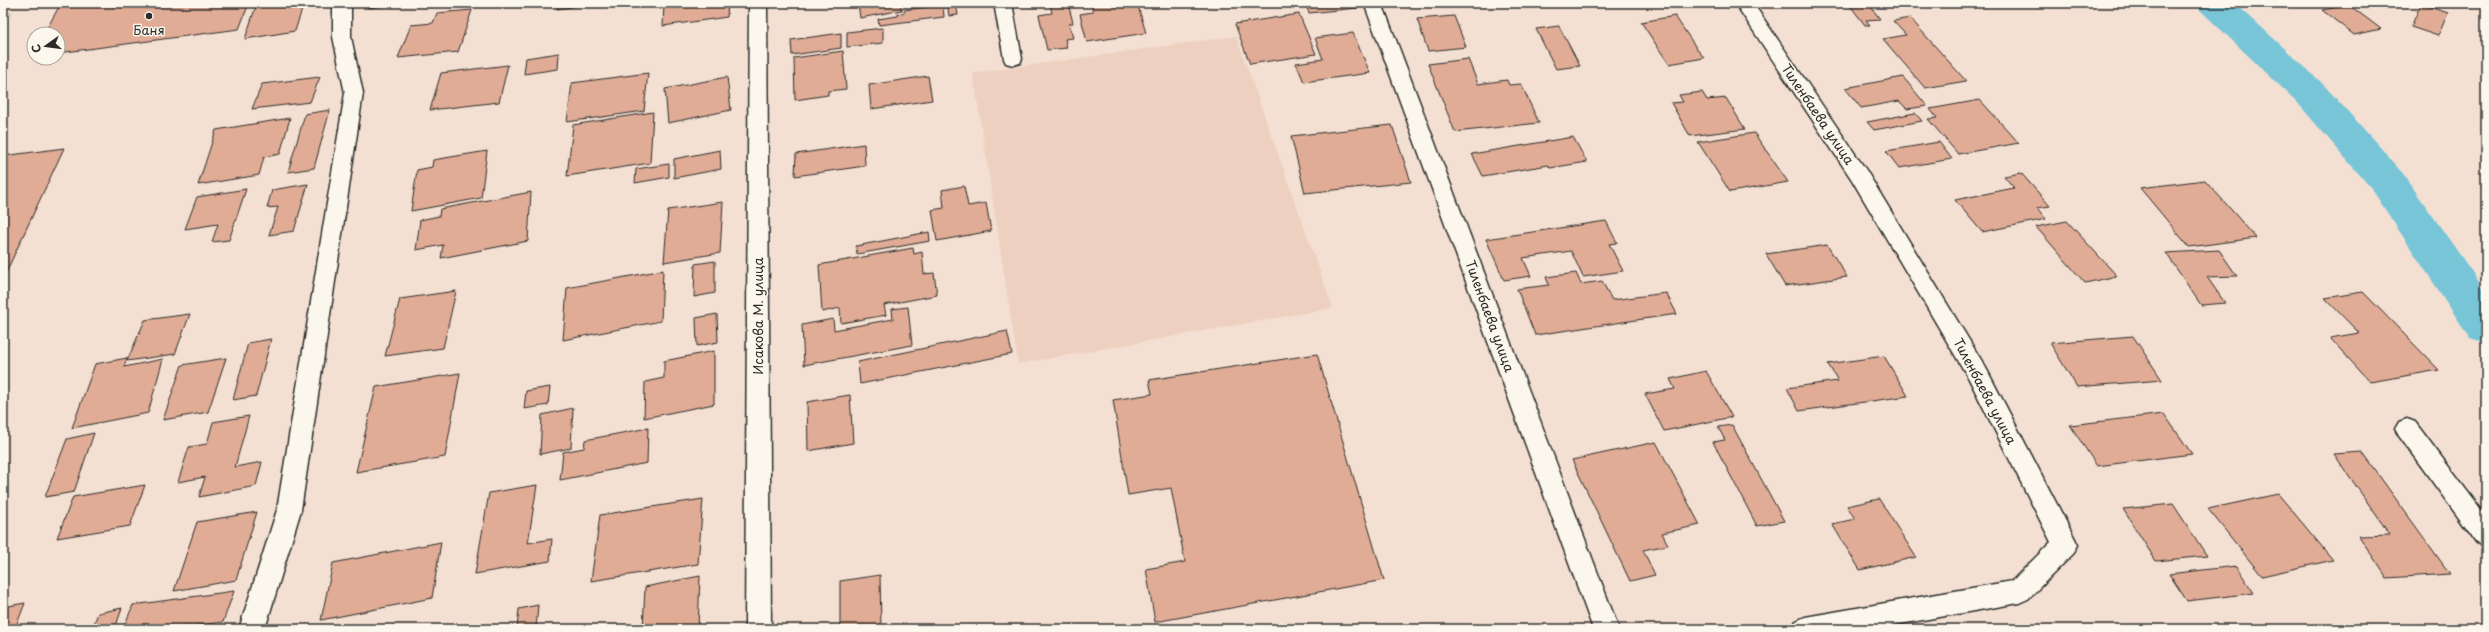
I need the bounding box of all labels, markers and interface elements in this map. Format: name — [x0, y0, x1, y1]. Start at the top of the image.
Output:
marker: Баня — [144, 11, 154, 21]
place label: Баня — [133, 20, 165, 39]
north arrow — [26, 26, 66, 66]
text: С — [27, 42, 45, 55]
street label: Тиленбаева улица — [1778, 60, 1860, 169]
street label: Исакова М. улица — [748, 256, 767, 375]
street label: Тиленбаева улица — [1461, 257, 1520, 375]
street label: Тиленбаева улица — [1949, 334, 2022, 448]

